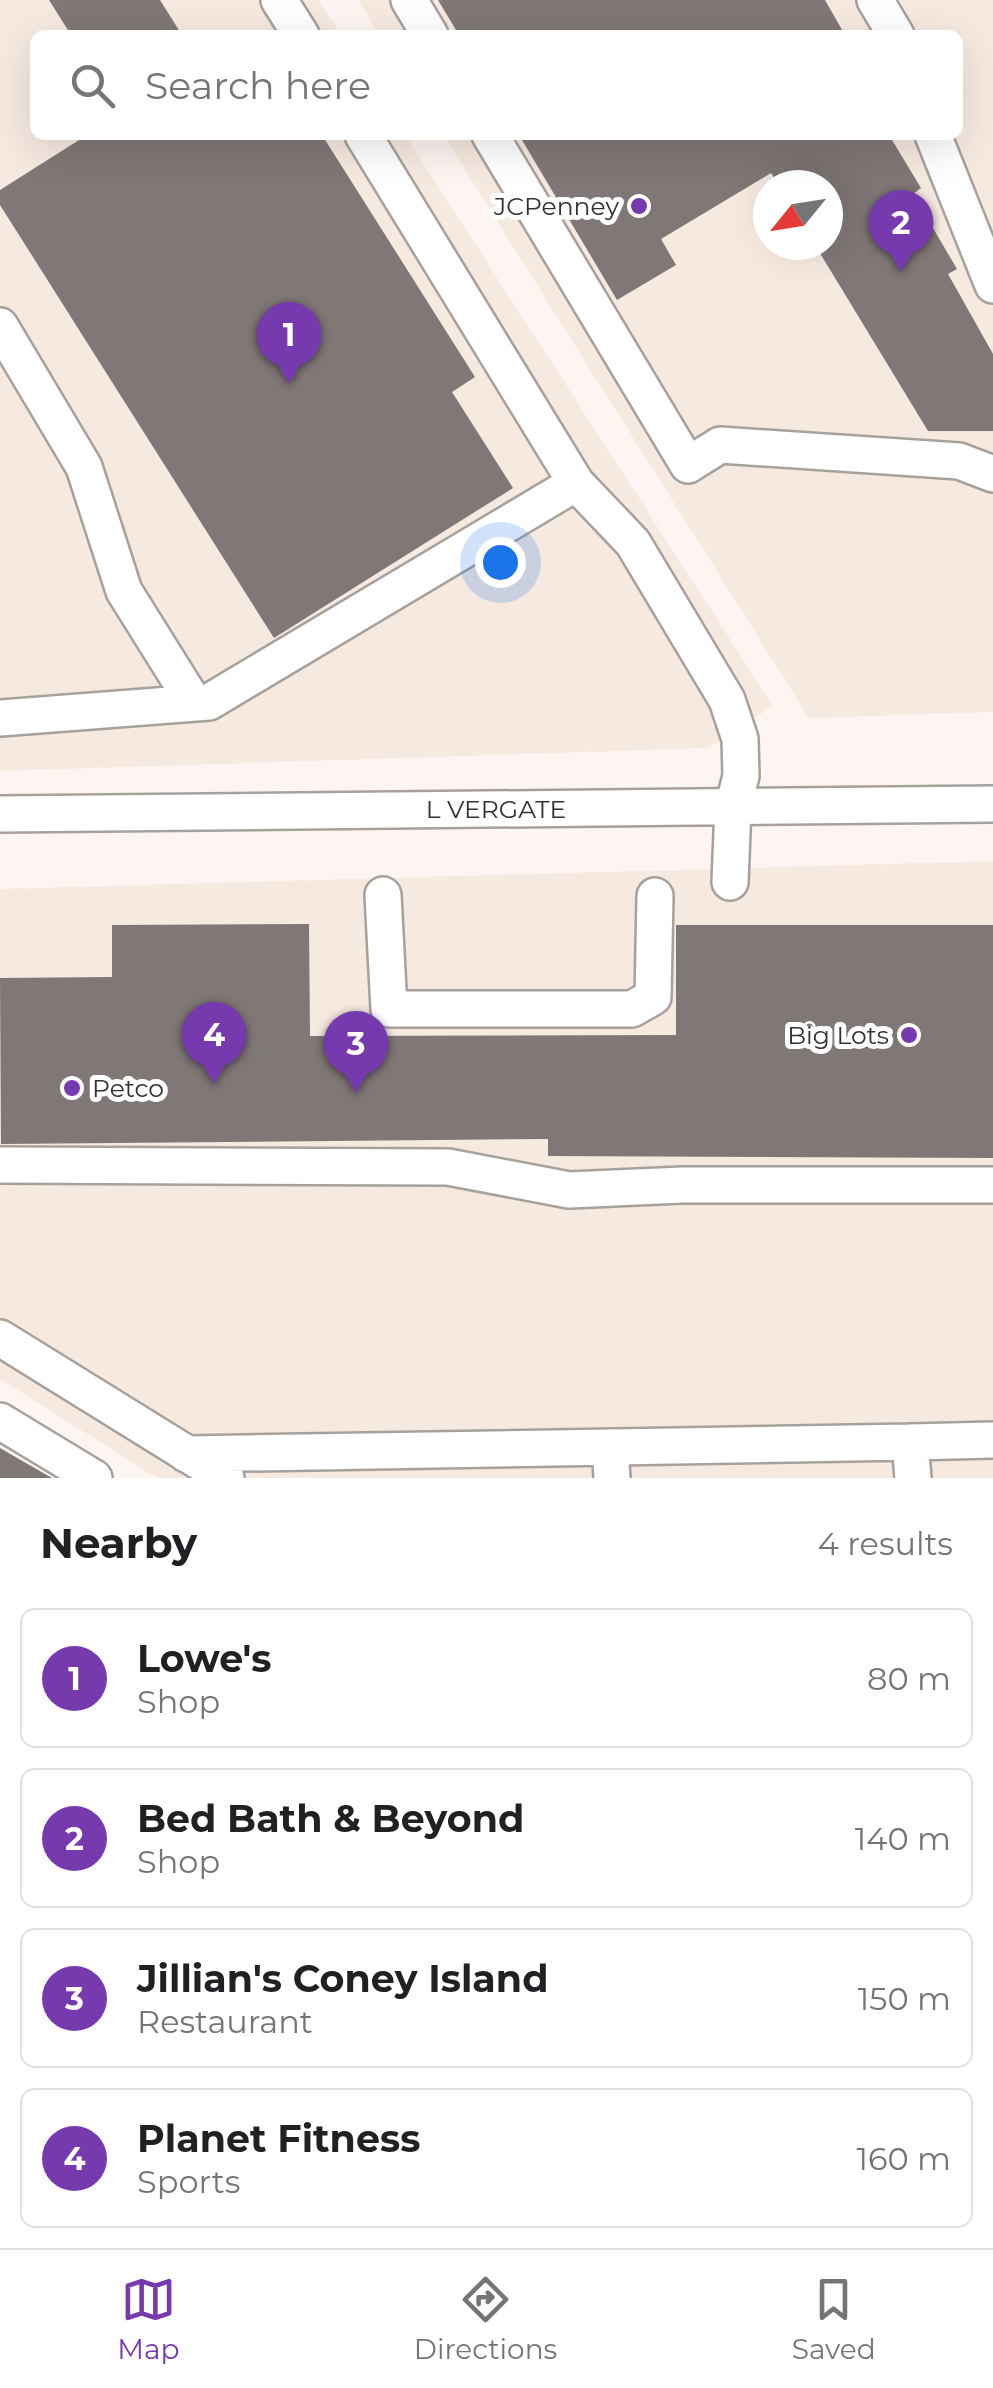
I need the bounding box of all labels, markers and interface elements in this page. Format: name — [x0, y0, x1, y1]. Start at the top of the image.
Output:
search box — [30, 30, 963, 140]
icon: search — [65, 58, 120, 113]
text: Search here — [145, 62, 371, 109]
north arrow — [753, 170, 843, 260]
pin: 2 — [868, 190, 934, 272]
place label: JCPenney — [493, 191, 619, 221]
marker: JCPenney — [628, 195, 650, 217]
pin: 1 — [256, 302, 322, 384]
your location — [475, 537, 526, 588]
street label: L VERGATE — [426, 794, 566, 824]
pin: 4 — [182, 1002, 246, 1084]
pin: 3 — [324, 1010, 388, 1093]
place label: Big Lots — [787, 1020, 889, 1050]
marker: Big Lots — [898, 1024, 920, 1046]
place label: Petco — [92, 1073, 164, 1103]
marker: Petco — [61, 1077, 83, 1099]
text: Nearby — [40, 1517, 197, 1569]
text: 4 results — [818, 1524, 953, 1563]
text: Lowe's — [137, 1635, 271, 1682]
text: 1 — [68, 1659, 81, 1698]
text: 80 m — [867, 1659, 951, 1698]
text: Shop — [137, 1682, 220, 1721]
text: Bed Bath & Beyond — [137, 1795, 524, 1842]
text: 2 — [65, 1819, 84, 1858]
text: 140 m — [855, 1819, 951, 1858]
text: Shop — [137, 1842, 220, 1881]
text: Jillian's Coney Island — [137, 1955, 548, 2002]
text: 3 — [65, 1979, 84, 2018]
text: 150 m — [858, 1979, 951, 2018]
text: Restaurant — [137, 2002, 313, 2041]
text: Planet Fitness — [137, 2115, 420, 2162]
text: 4 — [63, 2139, 86, 2178]
text: 160 m — [856, 2139, 951, 2178]
text: Sports — [137, 2162, 240, 2201]
tab: Map — [117, 2272, 179, 2366]
tab: Directions — [414, 2272, 557, 2366]
tab: Saved — [792, 2272, 876, 2366]

